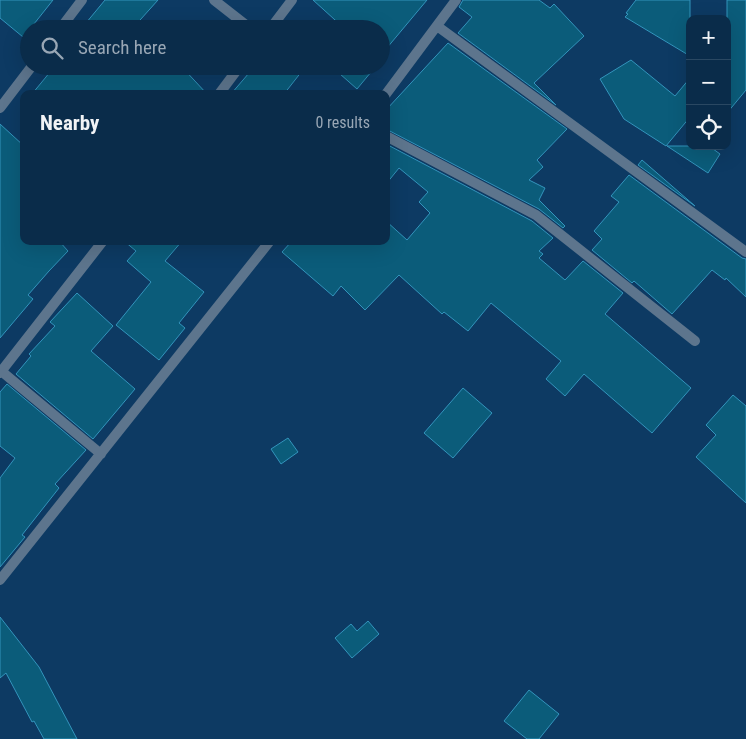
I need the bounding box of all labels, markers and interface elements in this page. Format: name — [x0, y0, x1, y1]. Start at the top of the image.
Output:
map controls — [686, 15, 731, 150]
button: + — [686, 15, 731, 60]
search box — [20, 20, 390, 75]
icon: search — [38, 34, 66, 62]
text: Search here — [78, 36, 166, 59]
button: − — [686, 60, 731, 105]
button: locate — [686, 105, 731, 150]
text: Nearby — [40, 111, 99, 135]
text: 0 results — [315, 113, 370, 132]

